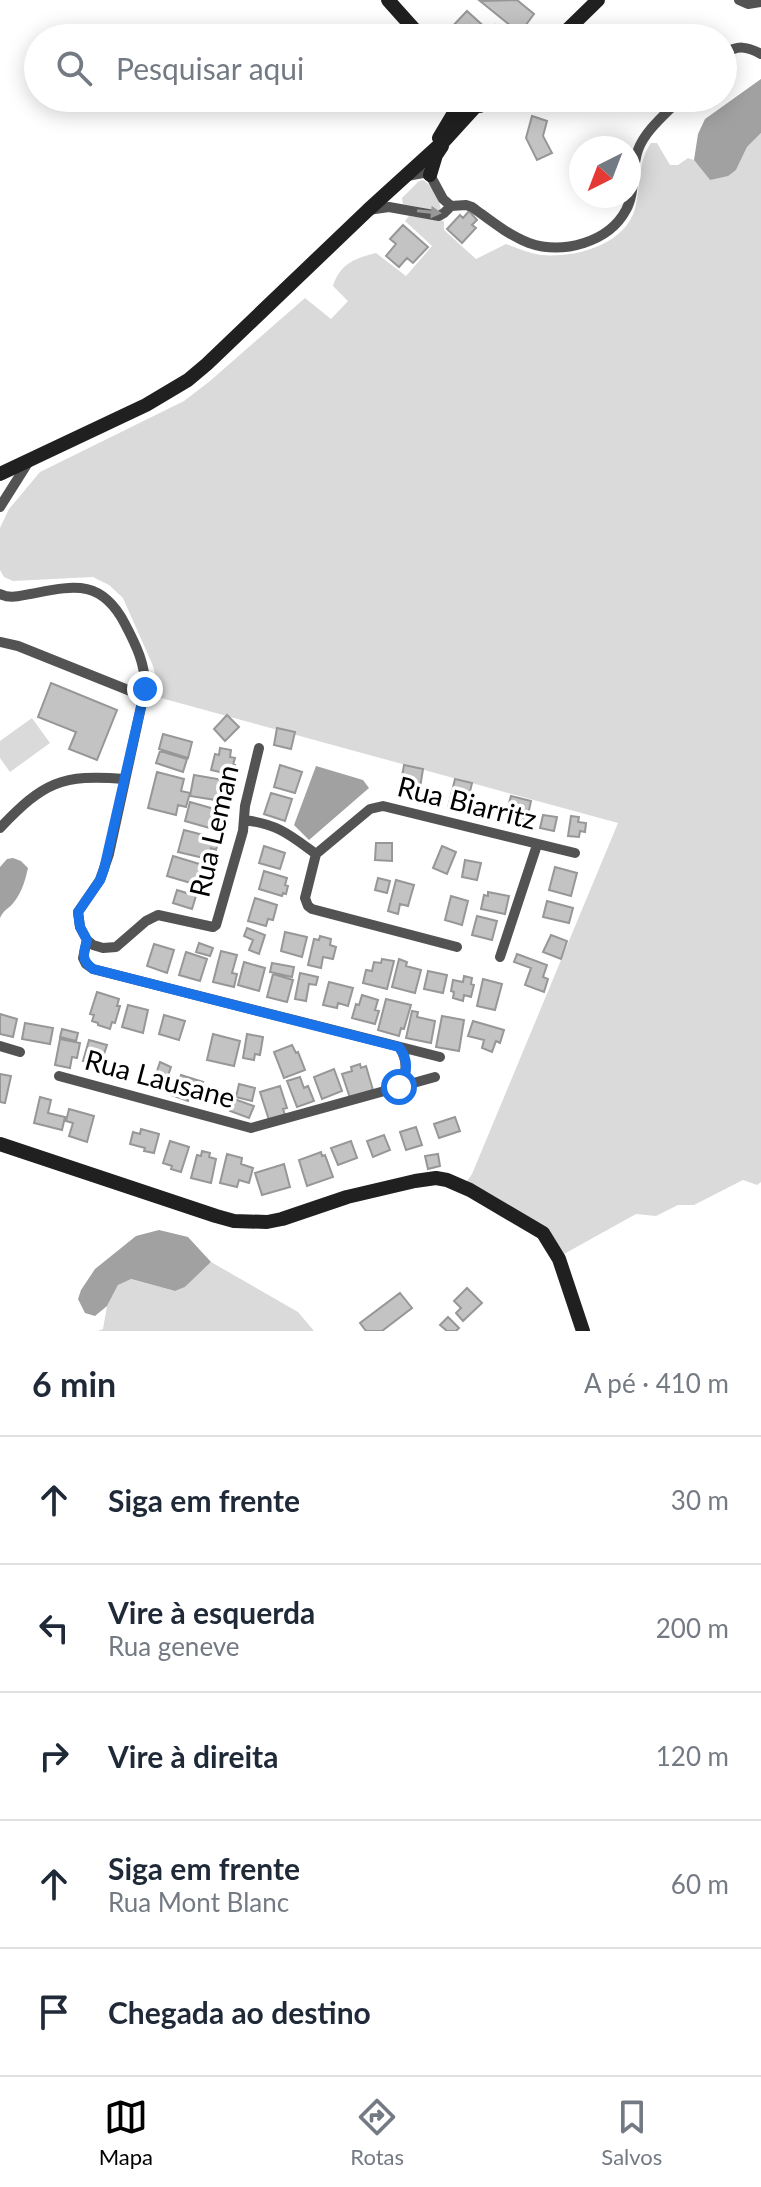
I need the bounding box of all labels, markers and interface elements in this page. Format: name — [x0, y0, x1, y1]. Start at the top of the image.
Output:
search box — [24, 24, 737, 112]
icon: search — [52, 46, 96, 90]
text: Pesquisar aqui — [116, 50, 304, 86]
north arrow — [569, 136, 641, 208]
one-way arrow — [417, 206, 442, 219]
route end — [127, 671, 163, 707]
street label: Rua Leman — [181, 761, 245, 900]
street label: Rua Biarritz — [394, 768, 540, 836]
street label: Rua Lausane — [81, 1042, 239, 1114]
route start — [381, 1069, 417, 1105]
text: 6 min — [32, 1363, 116, 1404]
text: A pé · 410 m — [584, 1367, 729, 1399]
icon: ahead — [32, 1478, 76, 1522]
text: Siga em frente — [108, 1482, 300, 1518]
text: 30 m — [671, 1484, 729, 1516]
text: Vire à esquerda — [108, 1594, 315, 1630]
icon: left — [32, 1606, 76, 1650]
text: 200 m — [656, 1612, 729, 1644]
text: Rua geneve — [108, 1630, 240, 1662]
icon: right — [32, 1734, 76, 1778]
text: Vire à direita — [108, 1738, 278, 1774]
text: 120 m — [656, 1740, 729, 1772]
text: Siga em frente — [108, 1850, 300, 1886]
icon: ahead — [32, 1862, 76, 1906]
text: 60 m — [671, 1868, 729, 1900]
text: Rua Mont Blanc — [108, 1886, 289, 1918]
icon: arrive — [32, 1990, 76, 2034]
text: Chegada ao destino — [108, 1994, 371, 2030]
tab: Mapa — [99, 2095, 153, 2170]
tab: Rotas — [350, 2095, 404, 2170]
tab: Salvos — [601, 2095, 662, 2170]

